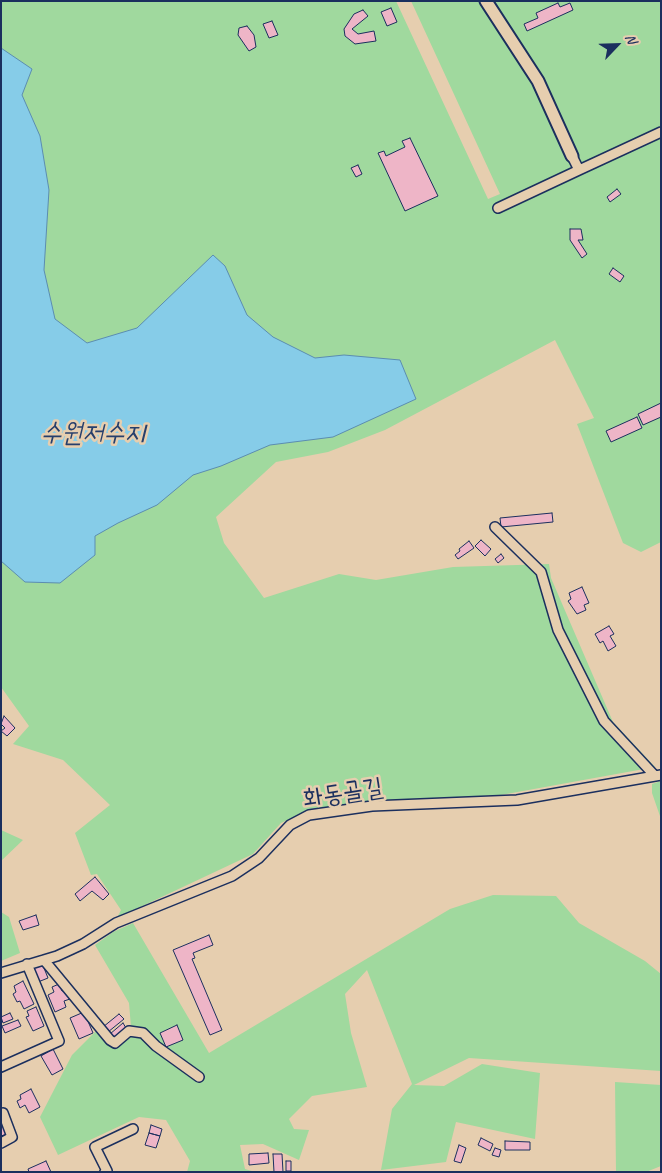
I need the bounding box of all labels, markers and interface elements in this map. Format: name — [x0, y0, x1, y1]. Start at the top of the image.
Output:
north arrow — [592, 20, 642, 70]
text: N — [622, 31, 641, 46]
water label: 수원저수지 — [41, 418, 145, 450]
street label: 화동골길 — [301, 773, 385, 815]

